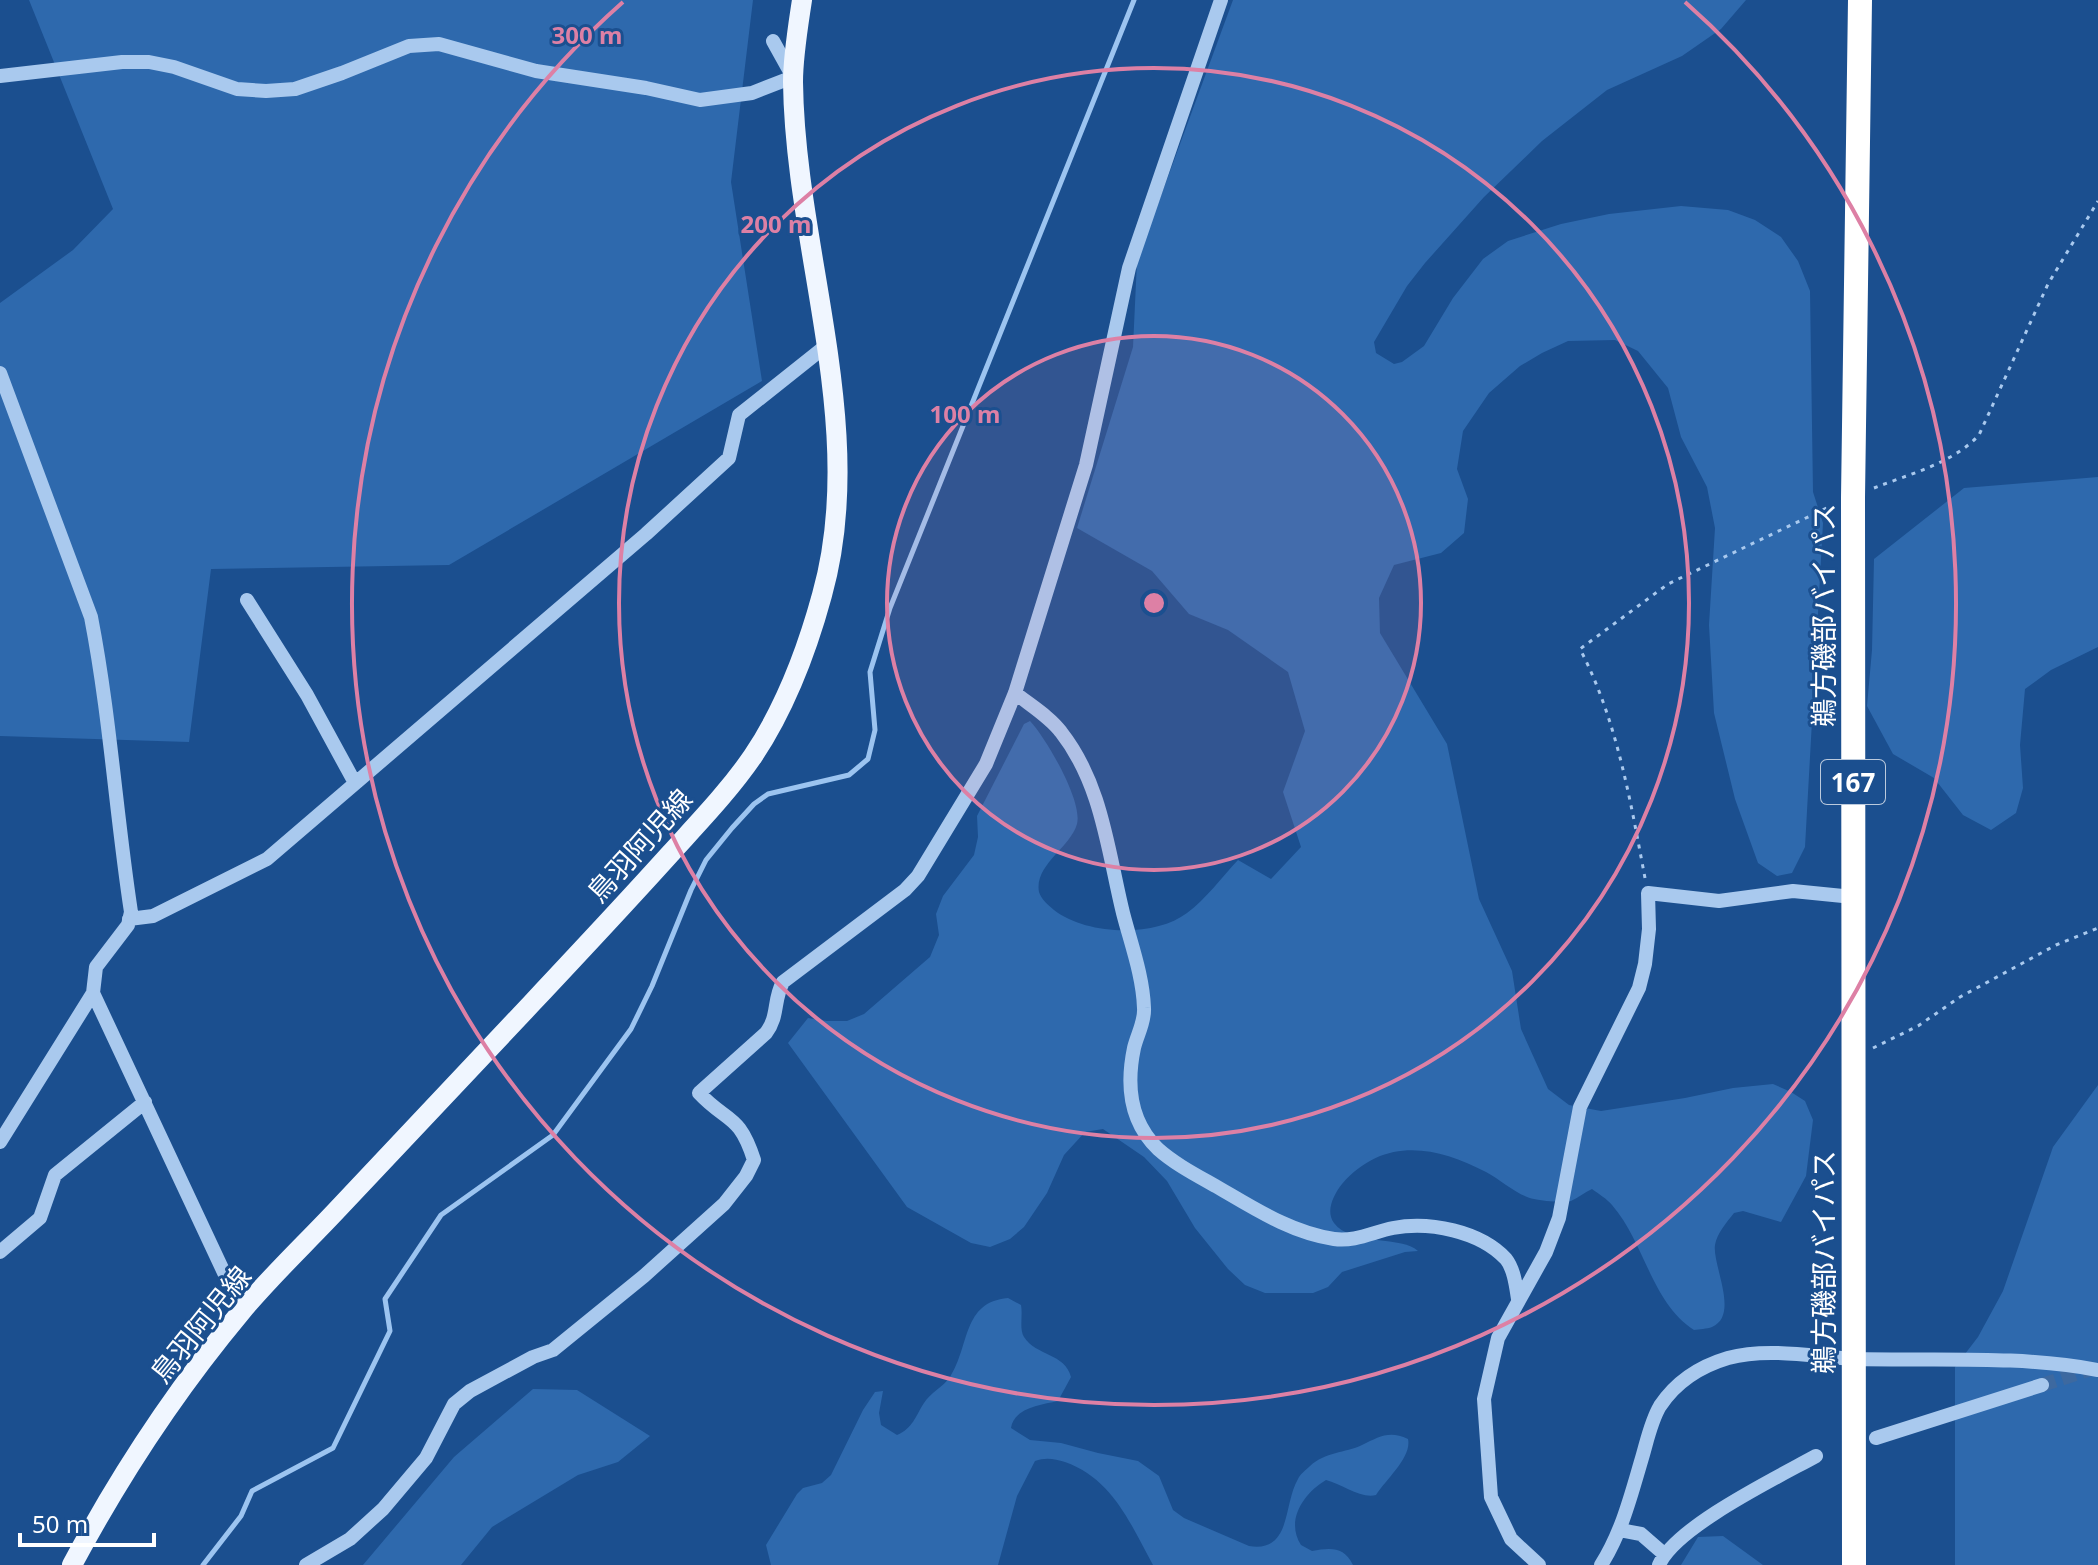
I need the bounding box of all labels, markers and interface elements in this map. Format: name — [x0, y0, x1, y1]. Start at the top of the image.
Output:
text: 300 m — [552, 18, 622, 51]
text: 200 m — [741, 207, 811, 240]
text: 100 m — [930, 397, 1000, 430]
street label: 鵜方磯部バイパス — [1804, 503, 1842, 727]
centre of rings — [1140, 589, 1168, 617]
road number: 167 — [1821, 760, 1885, 804]
street label: 鳥羽阿児線 — [578, 780, 700, 910]
street label: 鵜方磯部バイパス — [1804, 1150, 1842, 1374]
street label: 鳥羽阿児線 — [141, 1258, 259, 1390]
scale bar — [20, 1497, 154, 1547]
text: 50 m — [32, 1507, 88, 1540]

